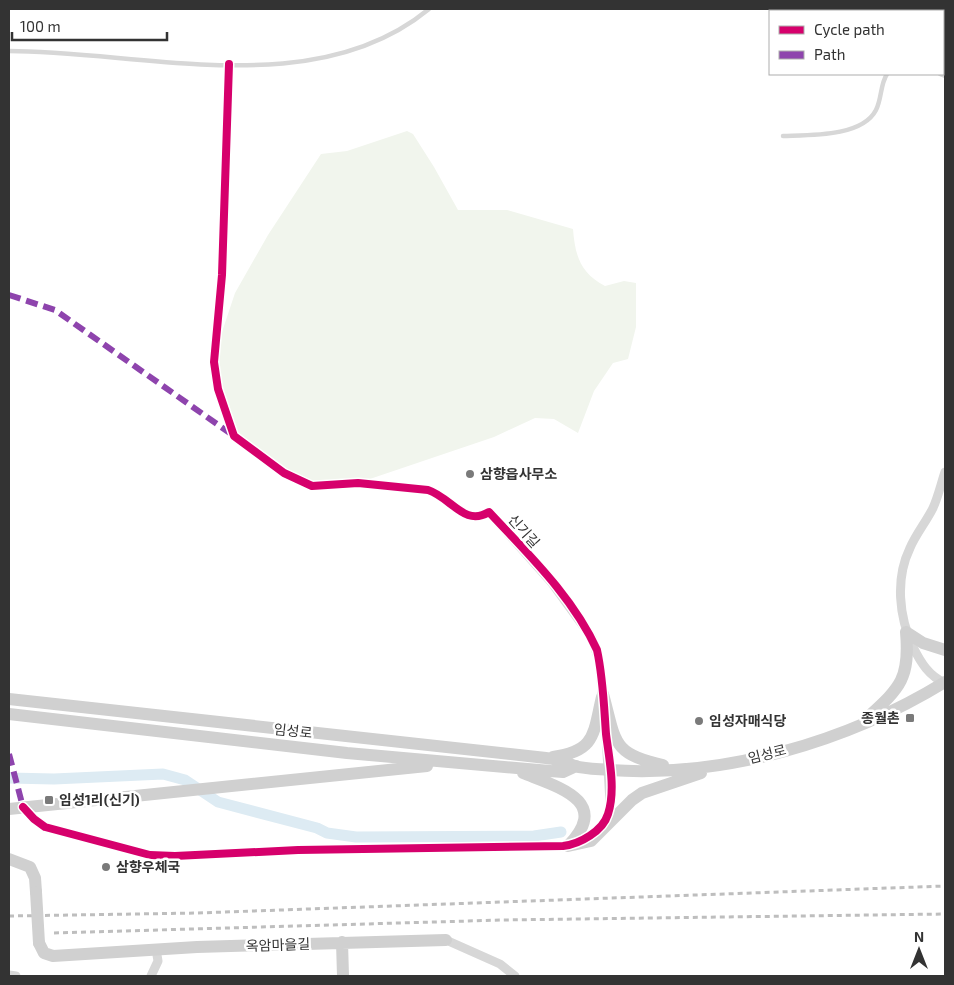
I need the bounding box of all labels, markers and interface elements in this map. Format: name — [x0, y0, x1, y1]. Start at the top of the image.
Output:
scale bar — [12, 10, 168, 42]
legend — [769, 10, 944, 75]
text: 100 m — [20, 17, 61, 35]
text: Cycle path — [814, 20, 885, 38]
text: Path — [814, 45, 845, 63]
place label: 삼향읍사무소 — [480, 465, 557, 482]
marker: 삼향읍사무소 — [464, 468, 476, 480]
street label: 신기길 — [505, 511, 544, 551]
place label: 종월촌 — [861, 709, 900, 726]
place label: 임성자매식당 — [709, 712, 786, 729]
marker: 종월촌 — [904, 712, 916, 724]
marker: 임성자매식당 — [693, 715, 705, 727]
street label: 임성로 — [273, 720, 313, 741]
street label: 임성로 — [746, 741, 788, 766]
place label: 임성1리(신기) — [59, 791, 140, 808]
marker: 임성1리(신기) — [43, 794, 55, 806]
place label: 삼향우체국 — [116, 858, 181, 875]
marker: 삼향우체국 — [100, 861, 112, 873]
north arrow — [894, 925, 944, 975]
text: N — [914, 928, 924, 945]
street label: 옥암마을길 — [246, 935, 310, 954]

